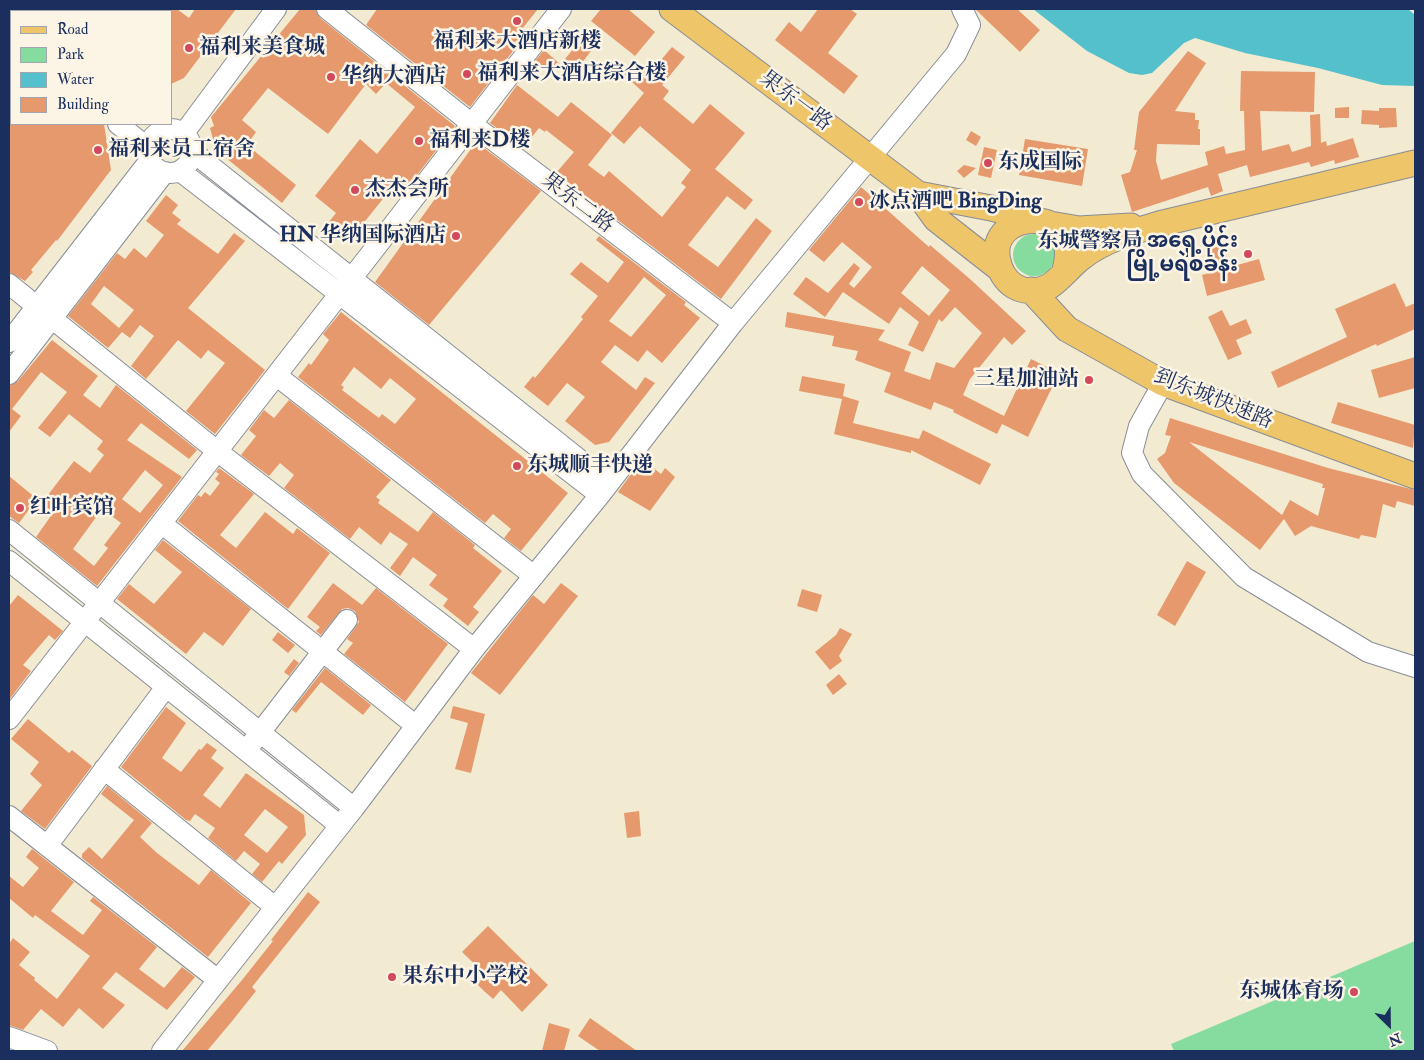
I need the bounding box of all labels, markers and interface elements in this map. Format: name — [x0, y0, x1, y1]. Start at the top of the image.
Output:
legend — [10, 10, 172, 125]
marker: 福利来大酒店新楼 — [511, 15, 523, 27]
text: Road — [57, 20, 88, 39]
place label: 福利来大酒店新楼 — [433, 29, 601, 55]
place label: 福利来美食城 — [199, 35, 325, 61]
marker: 福利来美食城 — [183, 42, 195, 54]
text: Park — [57, 45, 84, 64]
place label: 福利来大酒店综合楼 — [477, 61, 666, 87]
place label: 华纳大酒店 — [341, 64, 446, 90]
street label: 果东一路 — [754, 67, 836, 137]
marker: 福利来大酒店综合楼 — [461, 68, 473, 80]
text: Water — [57, 70, 94, 89]
marker: 华纳大酒店 — [325, 71, 337, 83]
text: Building — [57, 95, 109, 114]
place label: 福利来D楼 — [429, 128, 530, 154]
marker: 福利来D楼 — [413, 135, 425, 147]
place label: 福利来员工宿舍 — [108, 137, 255, 163]
marker: 福利来员工宿舍 — [92, 144, 104, 156]
place label: 东成国际 — [998, 150, 1082, 176]
marker: 东成国际 — [982, 157, 994, 169]
street label: 果东二路 — [536, 169, 618, 239]
place label: 杰杰会所 — [365, 177, 449, 203]
marker: 杰杰会所 — [349, 184, 361, 196]
place label: 冰点酒吧 BingDing — [869, 189, 1041, 215]
marker: 冰点酒吧 BingDing — [853, 196, 865, 208]
place label: HN 华纳国际酒店 — [280, 223, 446, 249]
place label: 东城警察局 အရှေ့ပိုင်း မြို့မရဲစခန်း — [1038, 229, 1238, 279]
marker: HN 华纳国际酒店 — [450, 230, 462, 242]
marker: 东城警察局 အရှေ့ပိုင်း မြို့မရဲစခန်း — [1242, 248, 1254, 260]
street label: 到东城快速路 — [1150, 365, 1276, 435]
place label: 三星加油站 — [974, 367, 1079, 393]
marker: 三星加油站 — [1083, 374, 1095, 386]
place label: 东城顺丰快递 — [527, 453, 653, 479]
marker: 东城顺丰快递 — [511, 460, 523, 472]
place label: 红叶宾馆 — [30, 495, 114, 521]
marker: 红叶宾馆 — [14, 502, 26, 514]
place label: 果东中小学校 — [402, 964, 528, 990]
marker: 果东中小学校 — [386, 971, 398, 983]
place label: 东城体育场 — [1239, 979, 1344, 1005]
marker: 东城体育场 — [1348, 986, 1360, 998]
north arrow — [1364, 1000, 1414, 1050]
text: N — [1386, 1029, 1404, 1050]

